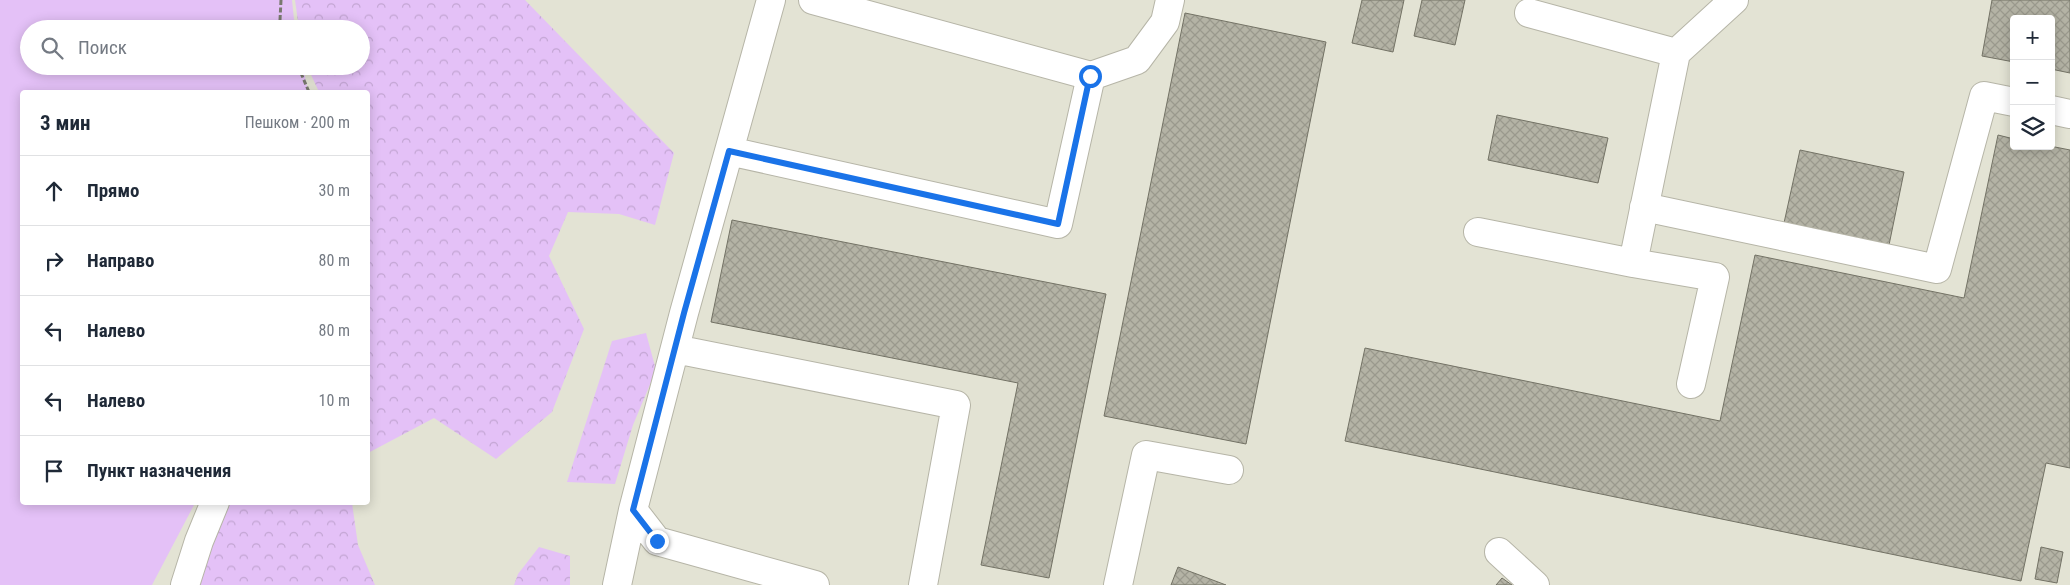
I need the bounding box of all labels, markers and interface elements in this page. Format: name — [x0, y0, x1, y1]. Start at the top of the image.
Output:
map controls — [2010, 15, 2055, 150]
button: + — [2010, 15, 2055, 60]
search box — [20, 20, 370, 75]
icon: search — [38, 34, 66, 62]
text: Поиск — [78, 36, 127, 59]
button: − — [2010, 60, 2055, 105]
route start — [1079, 65, 1102, 88]
button: layers — [2010, 105, 2055, 150]
text: 3 мин — [40, 111, 90, 135]
text: Пешком · 200 m — [245, 113, 350, 132]
icon: ahead — [40, 177, 68, 205]
text: Прямо — [87, 179, 140, 202]
text: 30 m — [318, 181, 350, 200]
icon: right — [40, 247, 68, 275]
text: Направо — [87, 249, 154, 272]
text: 80 m — [318, 251, 350, 270]
icon: left — [40, 317, 68, 345]
text: Налево — [87, 319, 145, 342]
text: 80 m — [318, 321, 350, 340]
icon: left — [40, 387, 68, 415]
text: Налево — [87, 389, 145, 412]
text: 10 m — [318, 391, 350, 410]
icon: arrive — [40, 457, 68, 485]
text: Пункт назначения — [87, 459, 231, 482]
route end — [646, 530, 669, 553]

